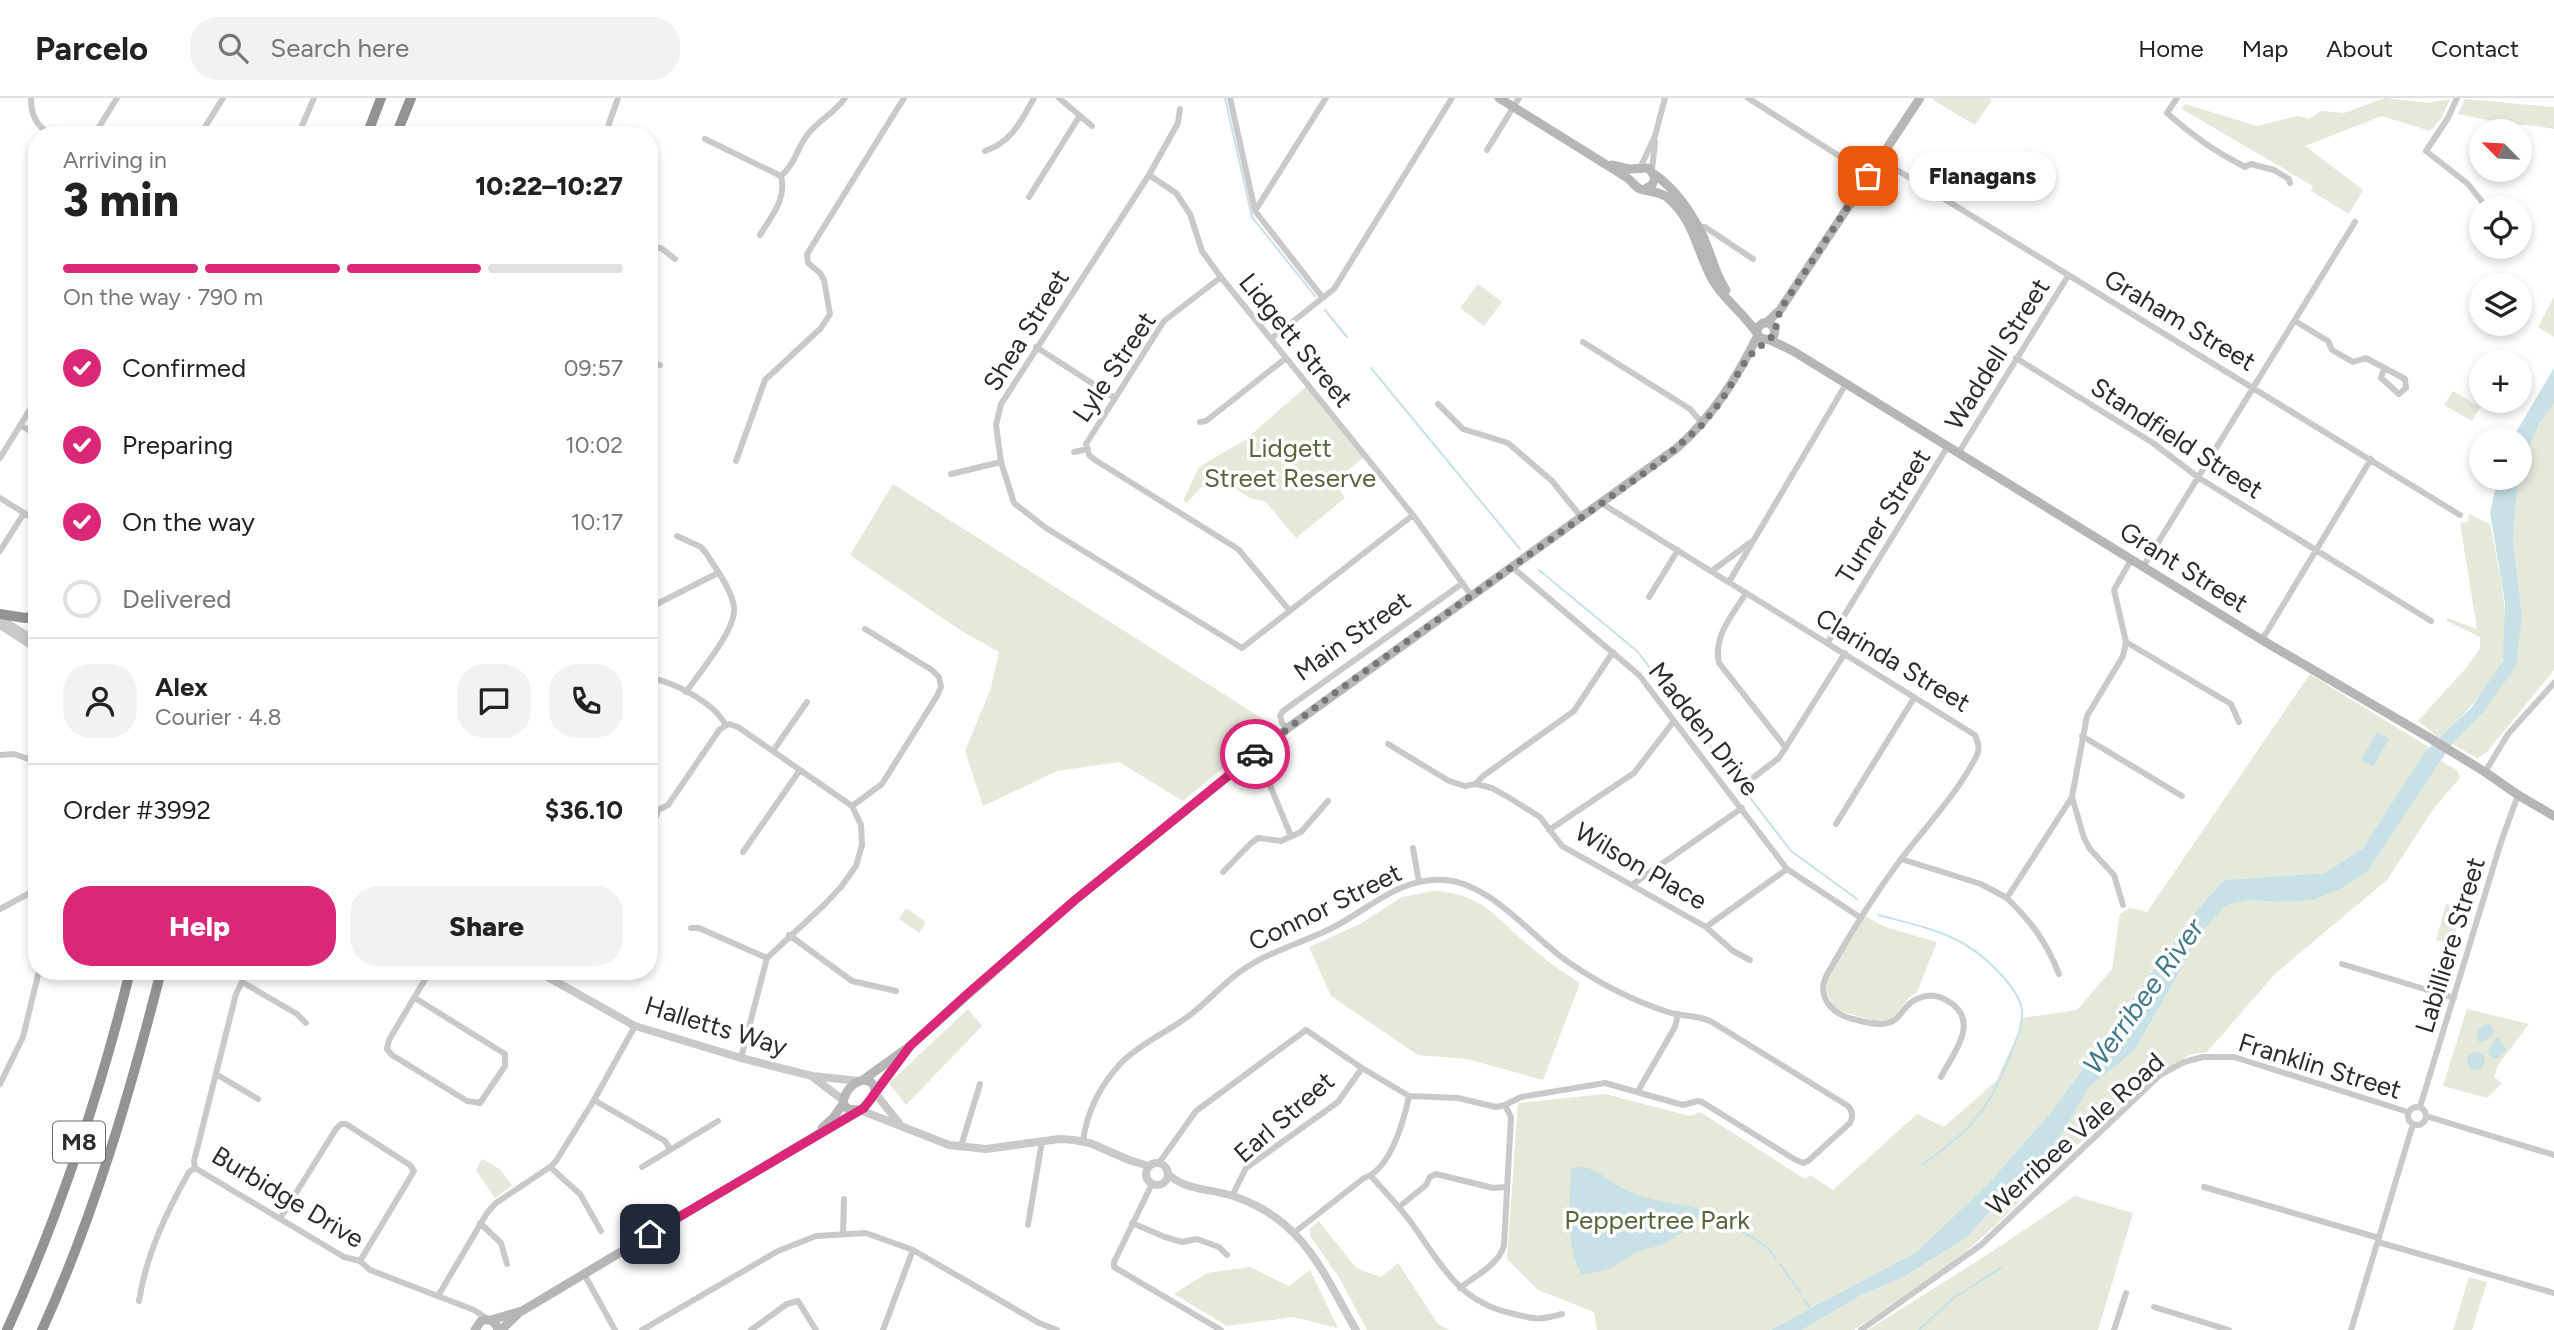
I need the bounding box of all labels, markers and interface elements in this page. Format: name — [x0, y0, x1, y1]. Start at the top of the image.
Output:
search box — [190, 17, 680, 80]
text: Parcelo — [35, 29, 148, 68]
icon: search — [214, 29, 252, 67]
text: Search here — [270, 32, 409, 64]
text: Home — [2138, 34, 2204, 63]
text: Map — [2242, 34, 2288, 63]
text: About — [2326, 34, 2393, 63]
text: Contact — [2431, 34, 2519, 63]
north arrow — [2469, 119, 2532, 182]
map controls — [2469, 119, 2532, 490]
text: Arriving in — [63, 146, 167, 174]
pin — [1838, 146, 1898, 206]
callout: Flanagans — [1910, 152, 2057, 200]
icon: bag — [1849, 157, 1887, 195]
text: Flanagans — [1929, 162, 2036, 190]
text: 10:22–10:27 — [475, 170, 623, 202]
text: 3 min — [63, 172, 179, 228]
button: locate — [2469, 196, 2532, 259]
street label: Graham Street — [2098, 262, 2262, 378]
street label: Shea Street — [976, 263, 1076, 397]
street label: Lidgett Street — [1232, 267, 1360, 414]
street label: Waddell Street — [1938, 272, 2056, 436]
button: layers — [2469, 273, 2532, 336]
text: On the way · 790 m — [63, 283, 263, 311]
street label: Lyle Street — [1065, 306, 1163, 428]
icon: check — [63, 349, 101, 387]
button: + — [2469, 350, 2532, 413]
text: Confirmed — [122, 352, 246, 384]
text: 09:57 — [564, 354, 623, 382]
street label: Standfield Street — [2085, 370, 2269, 506]
icon: check — [63, 426, 101, 464]
button: − — [2469, 427, 2532, 490]
text: Preparing — [122, 429, 233, 461]
text: 10:02 — [565, 431, 623, 459]
park label: Lidgett Street Reserve — [1204, 432, 1376, 494]
street label: Turner Street — [1829, 442, 1937, 589]
icon: check — [63, 503, 101, 541]
text: On the way — [122, 506, 255, 538]
text: 10:17 — [571, 508, 623, 536]
street label: Grant Street — [2114, 515, 2254, 619]
text: Delivered — [122, 583, 231, 615]
street label: Main Street — [1288, 584, 1417, 688]
street label: Clarinda Street — [1810, 601, 1976, 719]
street label: Madden Drive — [1642, 656, 1766, 802]
button: person — [63, 664, 137, 738]
button: chat — [457, 664, 531, 738]
button: phone — [549, 664, 623, 738]
text: Alex — [155, 671, 208, 703]
text: Courier · 4.8 — [155, 703, 282, 731]
courier — [1220, 719, 1290, 789]
icon: car — [1236, 735, 1274, 773]
text: Order #3992 — [63, 794, 211, 826]
text: $36.10 — [545, 794, 623, 826]
street label: Wilson Place — [1569, 815, 1713, 917]
street label: Labilliere Street — [2408, 853, 2492, 1037]
street label: Connor Street — [1243, 856, 1407, 958]
button: Help — [63, 886, 336, 966]
button: Share — [350, 886, 623, 966]
water label: Werribee River — [2075, 910, 2212, 1080]
street label: Halletts Way — [641, 989, 791, 1063]
street label: Franklin Street — [2235, 1026, 2405, 1106]
street label: Werribee Vale Road — [1980, 1046, 2170, 1222]
street label: Earl Street — [1227, 1065, 1341, 1169]
road number: M8 — [53, 1122, 105, 1162]
street label: Burbidge Drive — [206, 1139, 370, 1255]
pin — [620, 1204, 680, 1264]
park label: Peppertree Park — [1564, 1204, 1750, 1236]
icon: home — [631, 1215, 669, 1253]

